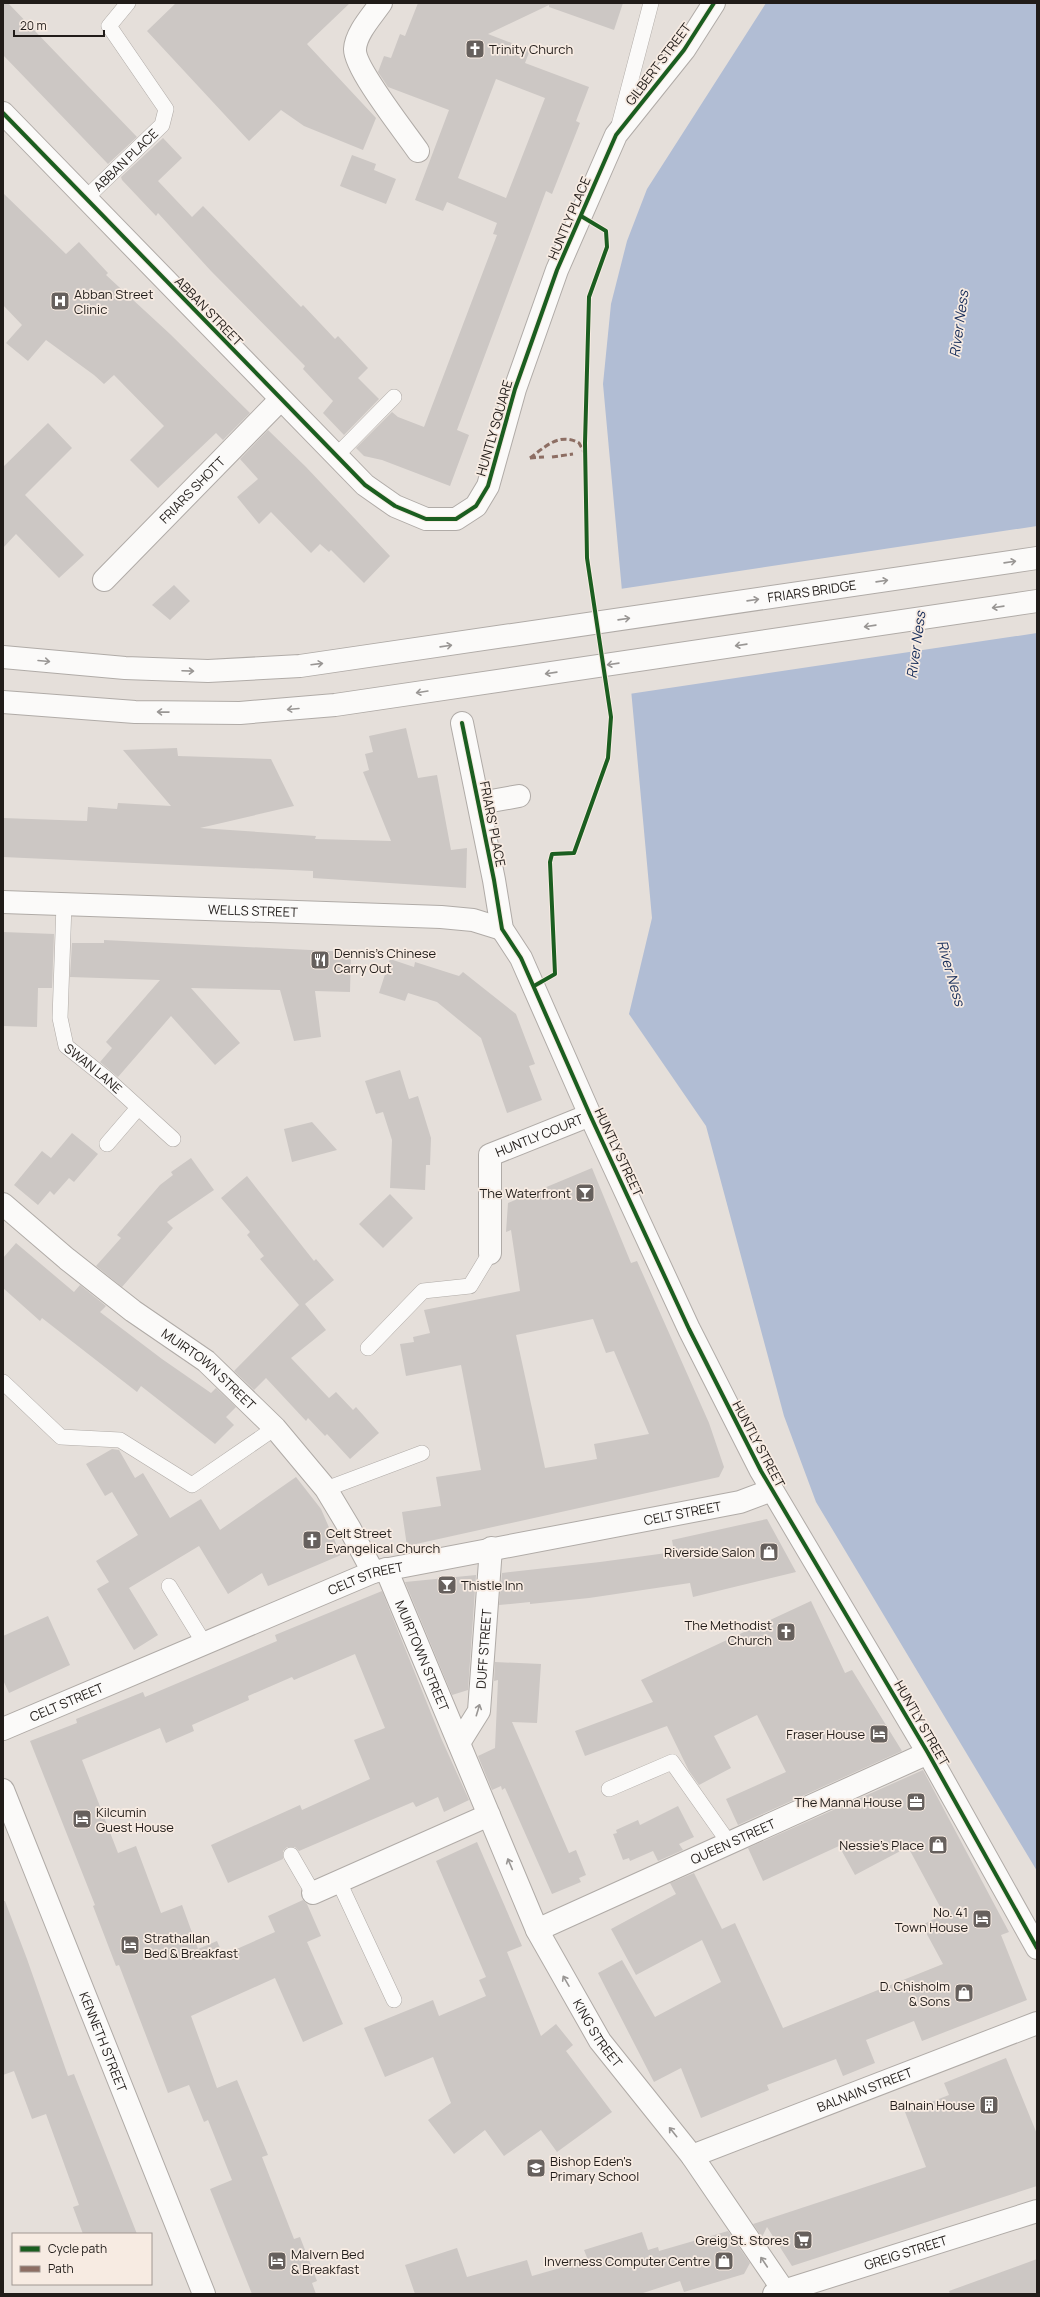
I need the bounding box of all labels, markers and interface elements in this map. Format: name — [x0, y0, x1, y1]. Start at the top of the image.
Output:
scale bar — [14, 12, 104, 38]
text: 20 m — [20, 17, 47, 34]
street label: GILBERT STREET — [621, 19, 695, 109]
church icon: Trinity Church — [464, 38, 486, 60]
place label: Trinity Church — [489, 40, 573, 58]
street label: ABBAN PLACE — [89, 125, 162, 195]
street label: HUNTLY PLACE — [543, 174, 595, 262]
street label: ABBAN STREET — [171, 272, 247, 350]
place label: Abban Street Clinic — [74, 285, 153, 318]
water label: River Ness — [944, 288, 973, 359]
hospital icon: Abban Street Clinic — [49, 290, 71, 312]
street label: HUNTLY SQUARE — [472, 378, 516, 478]
street label: FRIARS SHOTT — [155, 452, 229, 527]
one-way arrow — [1003, 558, 1016, 566]
street label: FRIARS BRIDGE — [766, 576, 857, 606]
one-way arrow — [875, 577, 888, 585]
one-way arrow — [746, 596, 759, 604]
one-way arrow — [992, 603, 1005, 611]
water label: River Ness — [901, 609, 930, 680]
one-way arrow — [618, 615, 631, 623]
one-way arrow — [864, 622, 877, 630]
one-way arrow — [735, 641, 748, 649]
one-way arrow — [439, 642, 452, 650]
one-way arrow — [37, 657, 50, 664]
one-way arrow — [311, 660, 324, 668]
one-way arrow — [607, 660, 620, 668]
one-way arrow — [181, 667, 194, 674]
one-way arrow — [545, 669, 558, 677]
one-way arrow — [416, 688, 429, 696]
one-way arrow — [287, 705, 300, 713]
one-way arrow — [157, 708, 170, 716]
street label: FRIARS' PLACE — [476, 780, 510, 868]
street label: WELLS STREET — [208, 900, 298, 921]
water label: River Ness — [933, 938, 970, 1009]
place label: Dennis's Chinese Carry Out — [334, 944, 437, 977]
restaurant icon: Dennis's Chinese Carry Out — [309, 949, 331, 971]
street label: SWAN LANE — [61, 1039, 126, 1097]
street label: HUNTLY STREET — [591, 1105, 648, 1199]
street label: HUNTLY COURT — [493, 1110, 586, 1161]
bar icon: The Waterfront — [574, 1182, 596, 1204]
place label: The Waterfront — [480, 1184, 571, 1202]
street label: MUIRTOWN STREET — [158, 1324, 260, 1414]
street label: HUNTLY STREET — [729, 1397, 790, 1491]
street label: CELT STREET — [642, 1497, 723, 1529]
place label: Celt Street Evangelical Church — [326, 1524, 440, 1557]
church icon: Celt Street Evangelical Church — [301, 1529, 323, 1551]
shop icon: Riverside Salon — [758, 1541, 780, 1563]
place label: Riverside Salon — [664, 1543, 755, 1561]
street label: CELT STREET — [325, 1557, 405, 1599]
bar icon: Thistle Inn — [436, 1574, 458, 1596]
place label: Thistle Inn — [461, 1576, 523, 1594]
street label: MUIRTOWN STREET — [391, 1598, 454, 1714]
street label: DUFF STREET — [472, 1608, 496, 1690]
place label: The Methodist Church — [684, 1616, 772, 1649]
church icon: The Methodist Church — [775, 1621, 797, 1643]
street label: HUNTLY STREET — [890, 1677, 954, 1769]
street label: CELT STREET — [27, 1678, 106, 1726]
one-way arrow — [475, 1703, 482, 1716]
hotel icon: Fraser House — [868, 1723, 890, 1745]
place label: Fraser House — [786, 1725, 865, 1743]
office icon: The Manna House — [905, 1791, 927, 1813]
place label: The Manna House — [794, 1793, 902, 1811]
place label: Kilcumin Guest House — [96, 1803, 174, 1836]
hotel icon: Kilcumin Guest House — [71, 1808, 93, 1830]
street label: QUEEN STREET — [687, 1814, 778, 1868]
shop icon: Nessie's Place — [927, 1834, 949, 1856]
place label: Nessie's Place — [839, 1836, 924, 1854]
one-way arrow — [505, 1859, 513, 1871]
place label: No. 41 Town House — [895, 1903, 968, 1936]
hotel icon: No. 41 Town House — [971, 1908, 993, 1930]
place label: Strathallan Bed & Breakfast — [144, 1929, 238, 1962]
hotel icon: Strathallan Bed & Breakfast — [119, 1934, 141, 1956]
one-way arrow — [562, 1975, 570, 1987]
place label: D. Chisholm & Sons — [880, 1977, 950, 2010]
shop icon: D. Chisholm & Sons — [953, 1982, 975, 2004]
street label: KENNETH STREET — [75, 1989, 132, 2095]
street label: KING STREET — [569, 1996, 627, 2071]
street label: BALNAIN STREET — [814, 2063, 915, 2116]
building icon: Balnain House — [978, 2094, 1000, 2116]
place label: Balnain House — [890, 2096, 975, 2114]
one-way arrow — [669, 2127, 678, 2138]
place label: Bishop Eden's Primary School — [550, 2152, 639, 2185]
school or university icon: Bishop Eden's Primary School — [525, 2157, 547, 2179]
supermarket icon: Greig St. Stores — [792, 2229, 814, 2251]
place label: Greig St. Stores — [696, 2231, 789, 2249]
street label: GREIG STREET — [862, 2231, 950, 2274]
legend — [12, 2233, 152, 2285]
text: Cycle path — [48, 2240, 107, 2257]
place label: Malvern Bed & Breakfast — [291, 2245, 364, 2278]
hotel icon: Malvern Bed & Breakfast — [266, 2250, 288, 2272]
shop icon: Inverness Computer Centre — [713, 2250, 735, 2272]
place label: Inverness Computer Centre — [544, 2252, 710, 2270]
one-way arrow — [760, 2256, 768, 2267]
text: Path — [48, 2260, 74, 2277]

